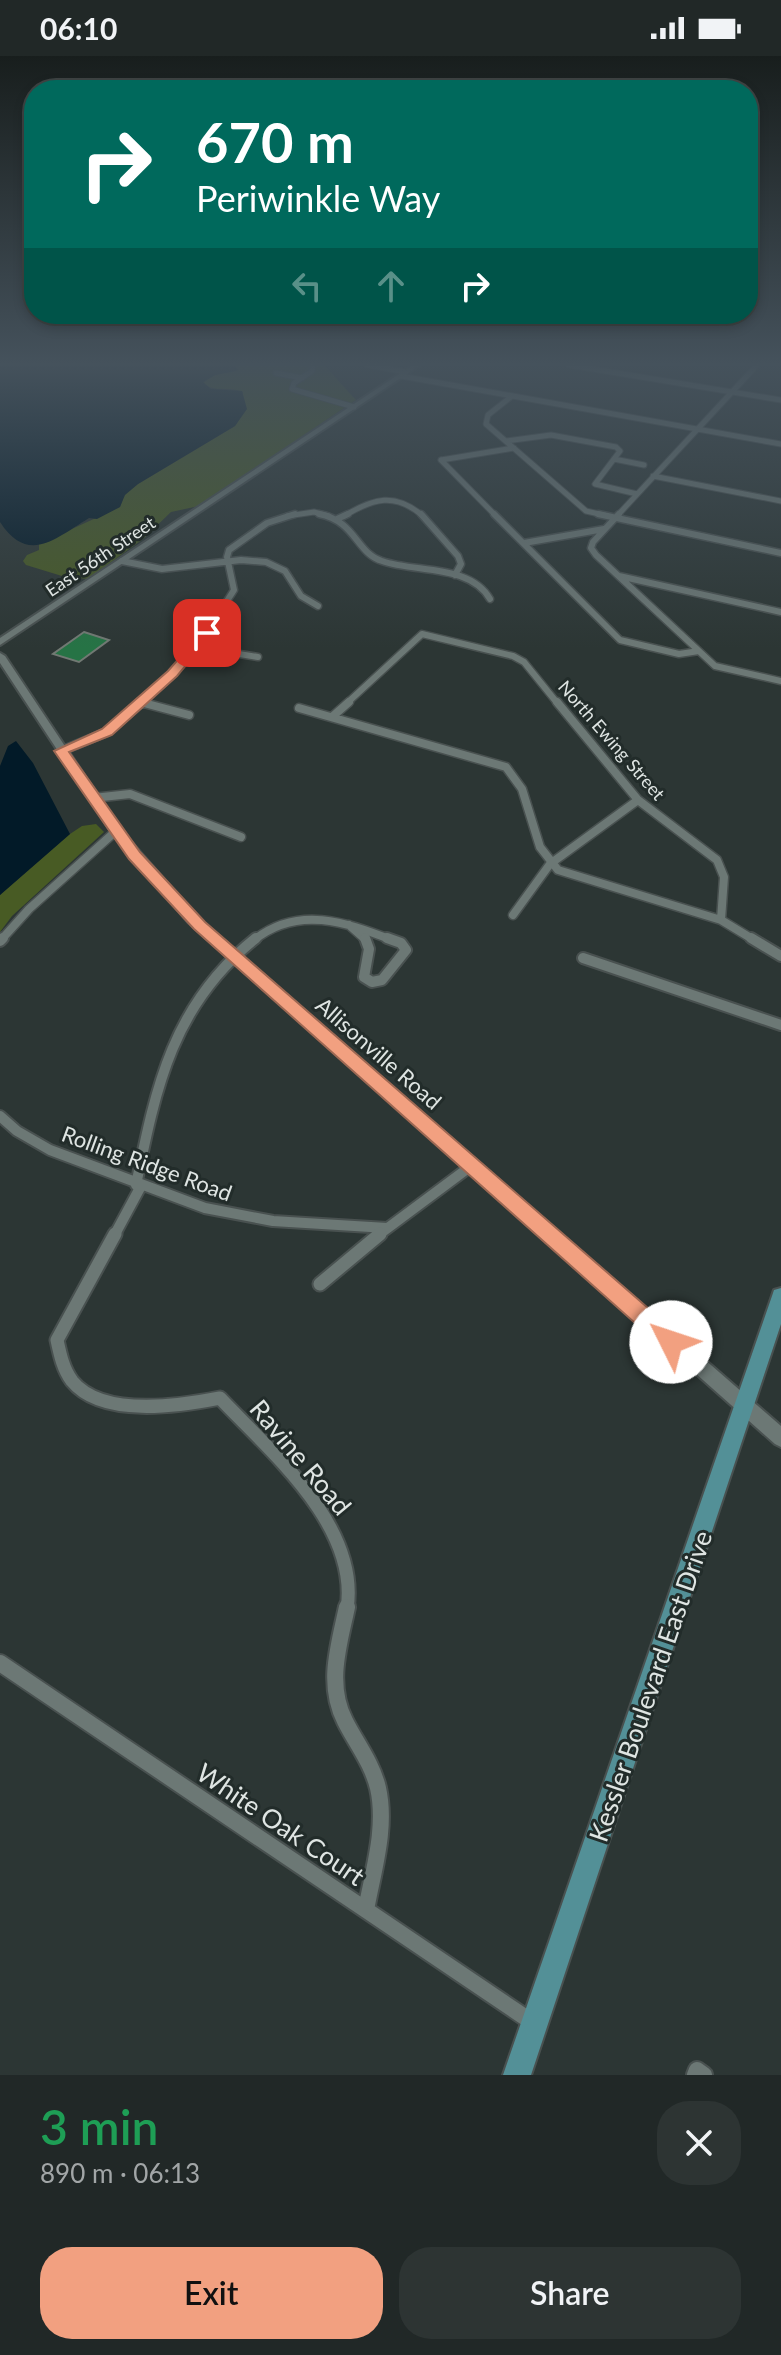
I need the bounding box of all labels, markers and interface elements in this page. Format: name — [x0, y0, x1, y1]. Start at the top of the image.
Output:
text: 06:10 — [40, 10, 117, 46]
text: 670 m — [196, 108, 354, 175]
icon: right — [64, 112, 168, 216]
text: Periwinkle Way — [196, 176, 440, 220]
icon: left — [285, 264, 329, 308]
icon: ahead — [369, 264, 413, 308]
icon: right — [453, 264, 497, 308]
street label: East 56th Street — [41, 511, 159, 601]
pin — [173, 599, 241, 667]
icon: arrive — [185, 611, 229, 655]
street label: North Ewing Street — [554, 676, 670, 805]
street label: Allisonville Road — [311, 991, 447, 1115]
street label: Rolling Ridge Road — [58, 1120, 236, 1206]
position arrow — [629, 1300, 713, 1384]
street label: Ravine Road — [243, 1393, 359, 1521]
street label: Kessler Boulevard East Drive — [582, 1526, 718, 1846]
street label: White Oak Court — [191, 1756, 372, 1892]
text: 3 min — [40, 2098, 158, 2155]
button: close — [657, 2101, 741, 2185]
text: 890 m · 06:13 — [40, 2157, 200, 2189]
button: Exit — [40, 2247, 383, 2339]
button: Share — [399, 2247, 741, 2339]

